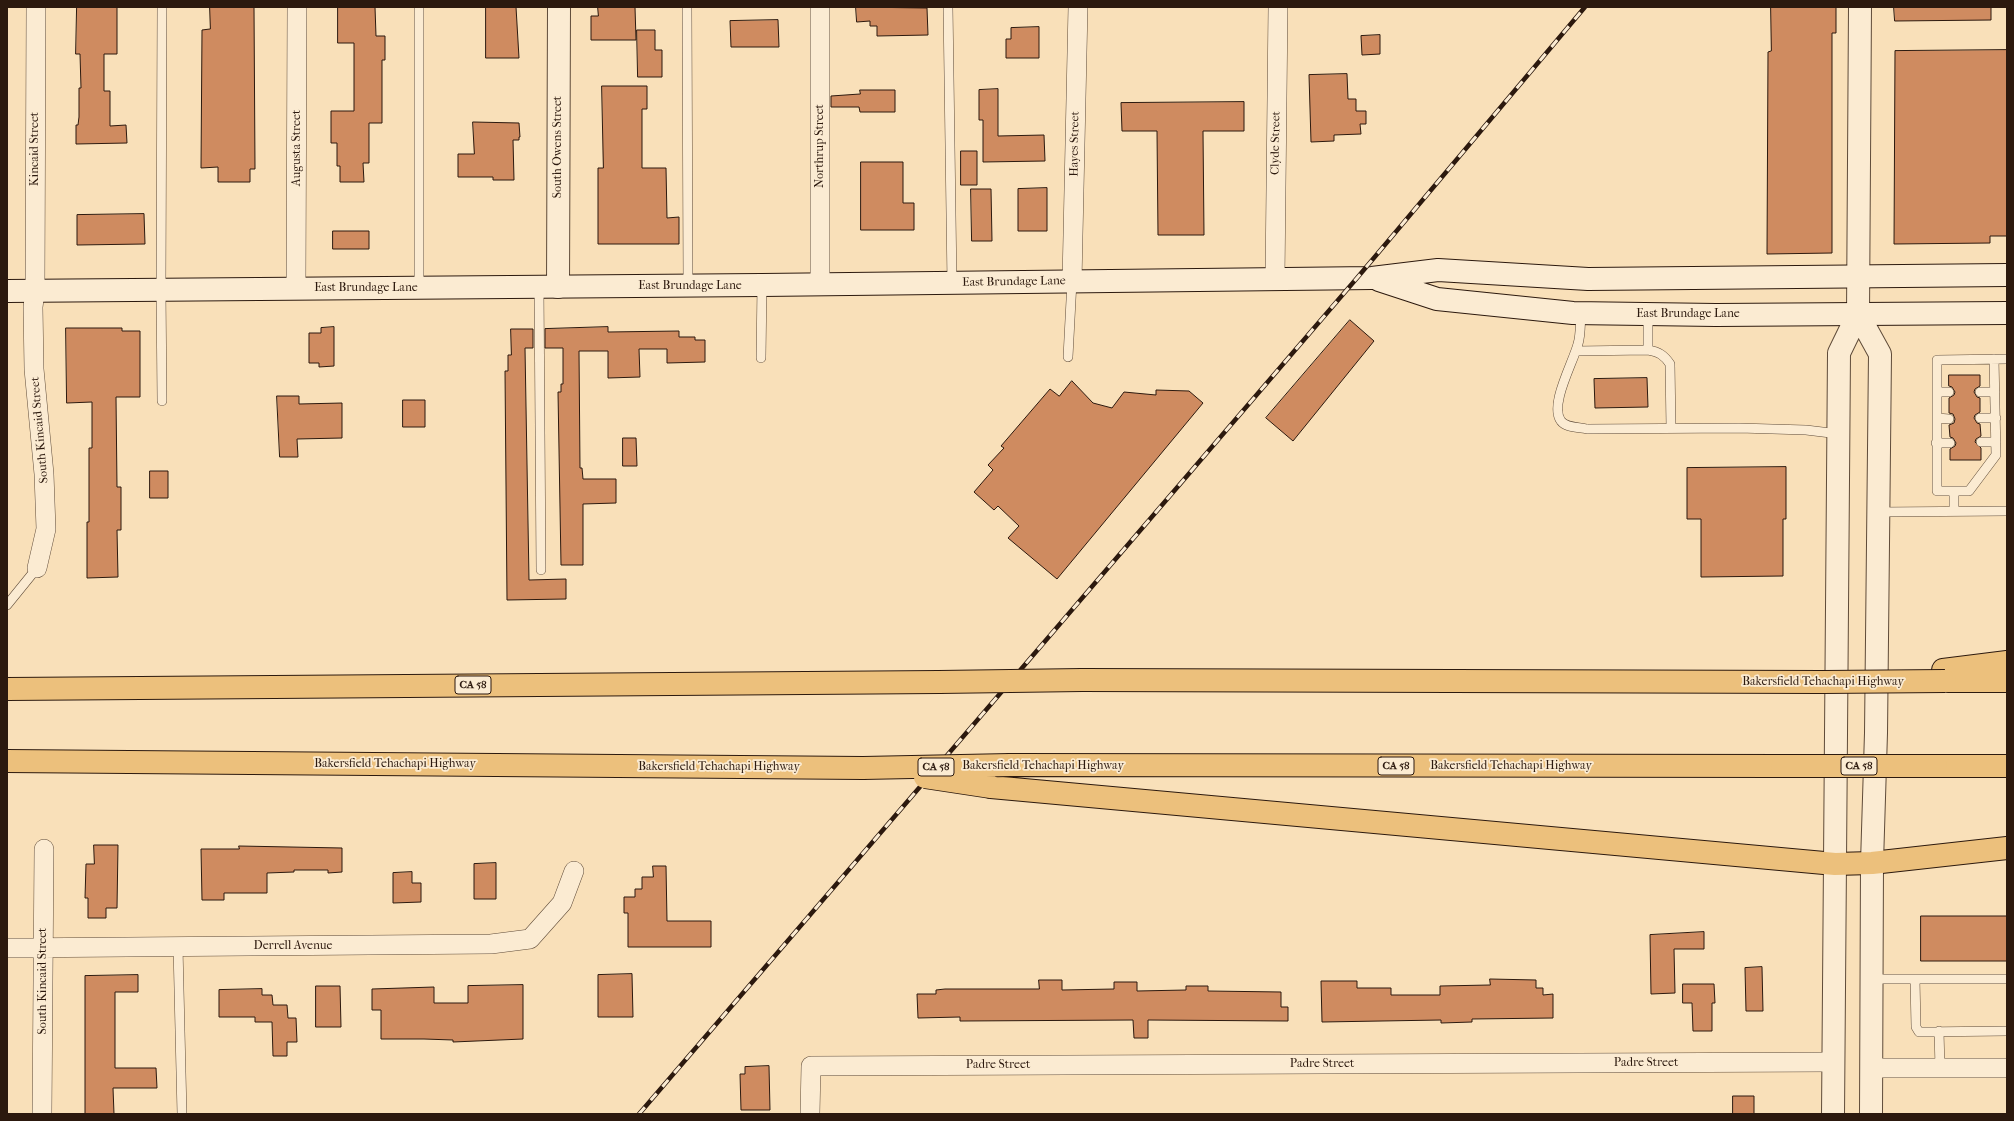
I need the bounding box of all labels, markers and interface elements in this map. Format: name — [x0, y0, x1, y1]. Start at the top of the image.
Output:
street label: South Owens Street — [551, 96, 565, 198]
street label: Northrup Street — [813, 104, 827, 188]
street label: Augusta Street — [290, 110, 304, 186]
street label: Hayes Street — [1067, 111, 1083, 177]
street label: Clyde Street — [1268, 111, 1284, 175]
street label: Kincaid Street — [28, 112, 42, 186]
street label: East Brundage Lane — [962, 274, 1066, 290]
street label: East Brundage Lane — [638, 279, 742, 293]
street label: East Brundage Lane — [314, 281, 418, 295]
street label: East Brundage Lane — [1636, 307, 1740, 321]
street label: South Kincaid Street — [28, 376, 52, 484]
street label: Bakersfield Tehachapi Highway — [1742, 675, 1904, 689]
road number: CA 58 — [455, 676, 491, 694]
street label: Bakersfield Tehachapi Highway — [314, 757, 476, 771]
road number: CA 58 — [1378, 757, 1414, 775]
road number: CA 58 — [1841, 757, 1877, 775]
road number: CA 58 — [918, 758, 954, 776]
street label: Bakersfield Tehachapi Highway — [962, 759, 1124, 773]
street label: Bakersfield Tehachapi Highway — [1430, 759, 1592, 773]
street label: Bakersfield Tehachapi Highway — [638, 760, 800, 774]
street label: South Kincaid Street — [36, 928, 50, 1034]
street label: Derrell Avenue — [253, 939, 333, 953]
street label: Padre Street — [1614, 1056, 1678, 1070]
street label: Padre Street — [1290, 1057, 1354, 1071]
street label: Padre Street — [966, 1058, 1030, 1072]

